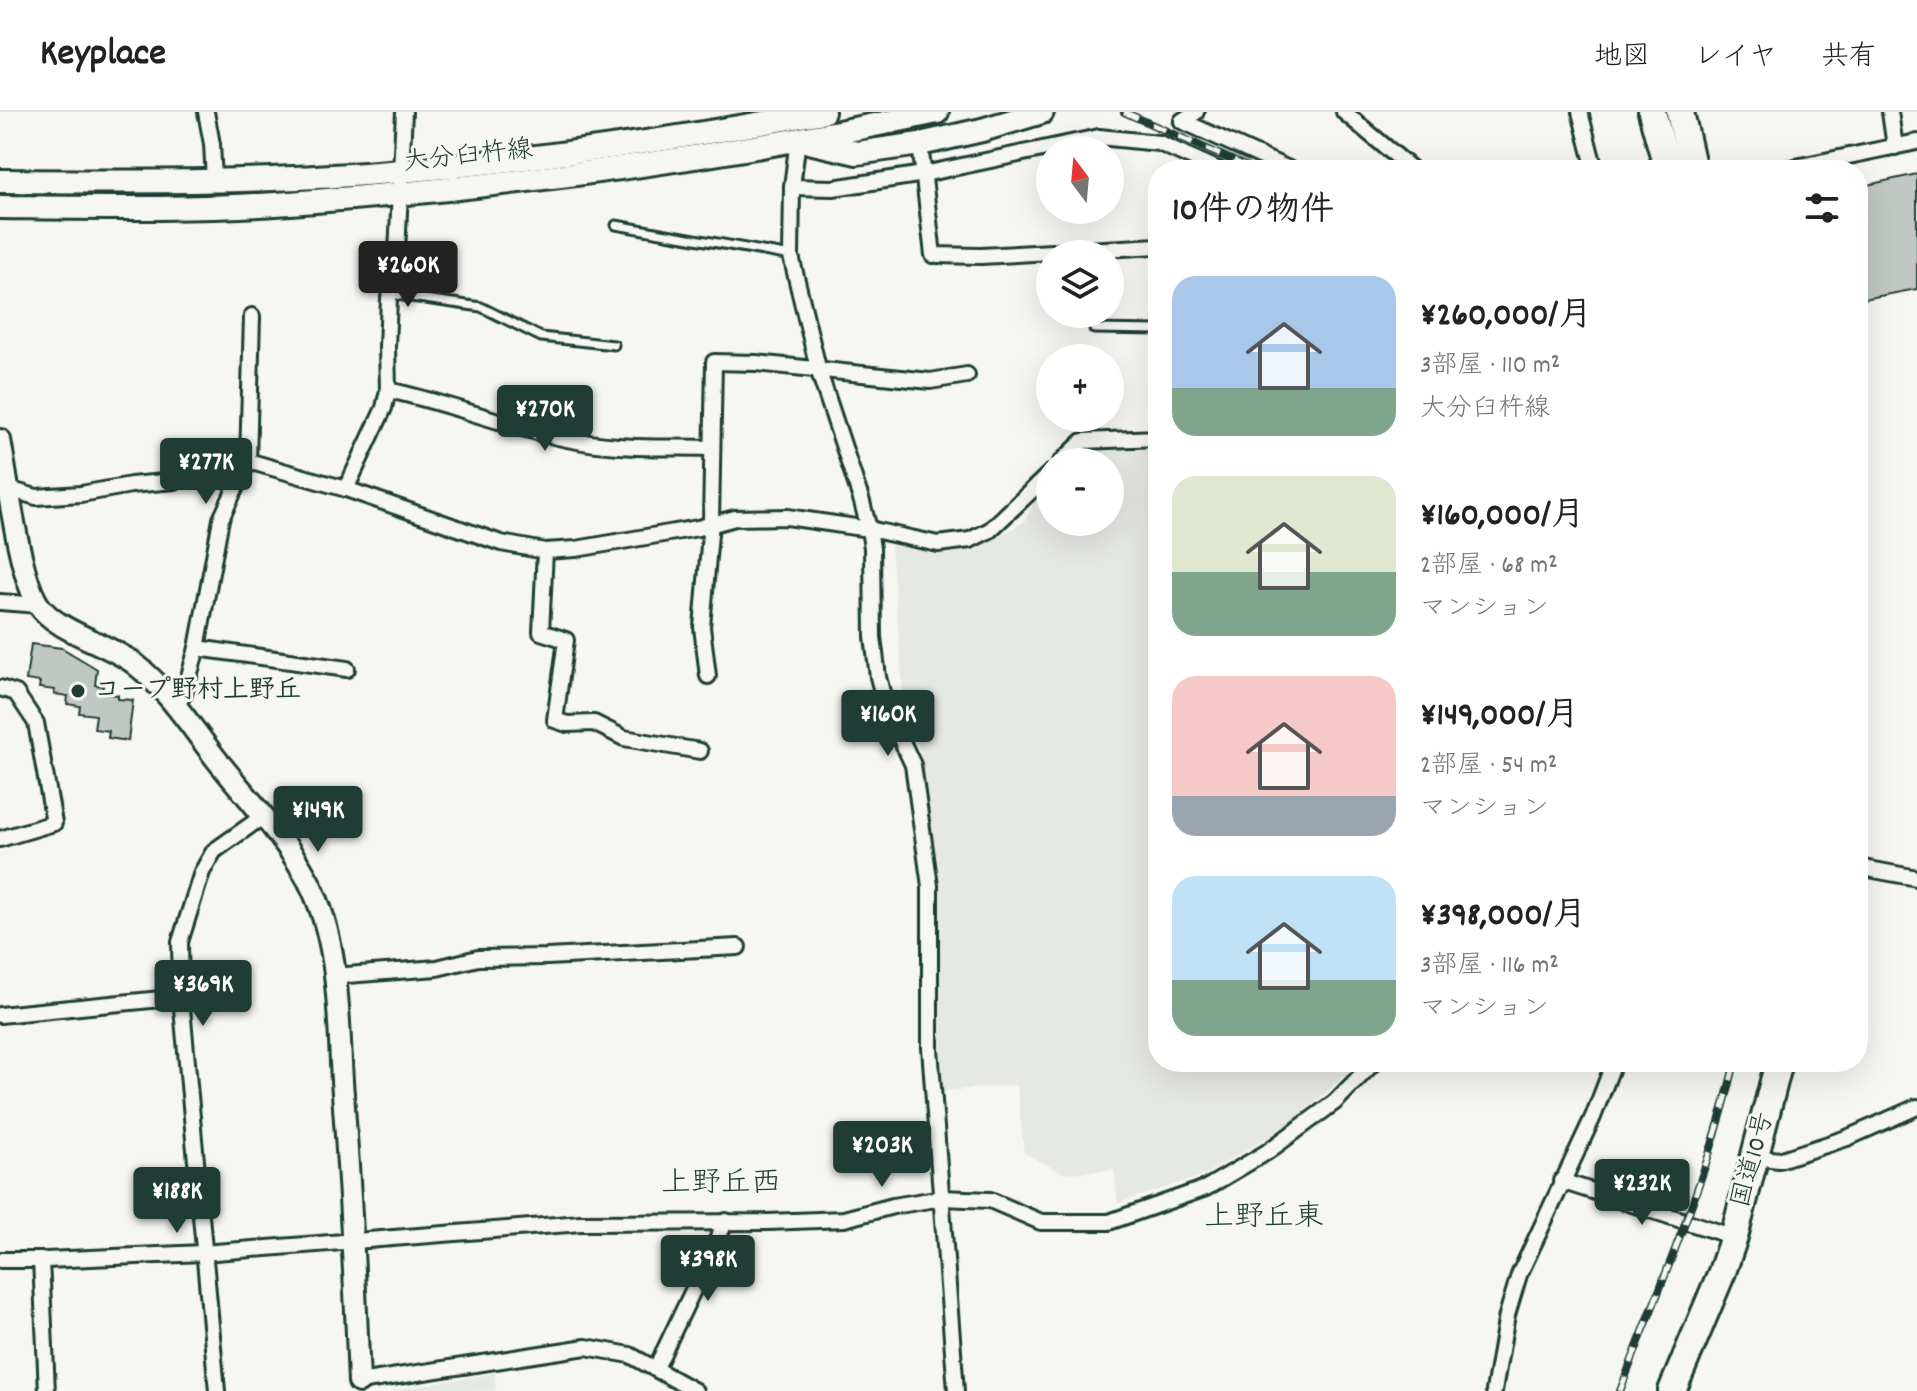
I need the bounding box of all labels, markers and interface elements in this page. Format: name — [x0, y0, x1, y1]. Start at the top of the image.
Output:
text: Keyplace — [40, 28, 166, 83]
text: 地図 — [1594, 39, 1650, 79]
text: レイヤ — [1694, 39, 1777, 79]
text: 共有 — [1821, 39, 1877, 79]
street label: 大分臼杵線 — [401, 132, 535, 182]
north arrow — [1036, 136, 1124, 224]
map controls — [1036, 136, 1124, 536]
icon: filters — [1800, 186, 1844, 230]
text: 10件の物件 — [1172, 188, 1334, 237]
button: layers — [1036, 240, 1124, 328]
pin: ¥260K — [352, 241, 464, 309]
text: ¥260K — [377, 248, 439, 285]
text: ¥260,000/月 — [1420, 293, 1592, 342]
icon: home — [1236, 308, 1332, 404]
button: + — [1036, 344, 1124, 432]
text: 3部屋 · 110 m² — [1420, 348, 1560, 385]
pin: ¥270K — [489, 385, 601, 453]
text: 大分臼杵線 — [1420, 391, 1550, 428]
text: ¥270K — [515, 392, 575, 429]
pin: ¥277K — [150, 438, 262, 506]
text: ¥277K — [178, 445, 234, 482]
button: − — [1036, 448, 1124, 536]
text: ¥160,000/月 — [1420, 493, 1585, 542]
icon: home — [1236, 508, 1332, 604]
text: 2部屋 · 68 m² — [1420, 548, 1558, 585]
text: マンション — [1420, 591, 1549, 628]
place label: コープ野村上野丘 — [94, 673, 301, 710]
marker: コープ野村上野丘 — [69, 682, 87, 700]
pin: ¥160K — [832, 690, 944, 758]
text: ¥149,000/月 — [1420, 693, 1579, 742]
text: ¥160K — [859, 697, 917, 734]
icon: home — [1236, 708, 1332, 804]
text: 2部屋 · 54 m² — [1420, 748, 1557, 785]
pin: ¥149K — [262, 786, 374, 854]
text: マンション — [1420, 791, 1549, 828]
text: ¥149K — [292, 793, 345, 830]
text: ¥398,000/月 — [1420, 893, 1587, 942]
icon: home — [1236, 908, 1332, 1004]
text: 3部屋 · 116 m² — [1420, 948, 1559, 985]
pin: ¥369K — [147, 960, 259, 1028]
text: ¥369K — [173, 967, 233, 1004]
text: マンション — [1420, 991, 1549, 1028]
street label: 国道10号 — [1723, 1108, 1785, 1212]
pin: ¥203K — [826, 1121, 938, 1189]
text: ¥203K — [851, 1128, 913, 1165]
pin: ¥232K — [1586, 1159, 1698, 1227]
district label: 上野丘西 — [661, 1164, 781, 1207]
text: ¥232K — [1613, 1166, 1671, 1203]
pin: ¥188K — [121, 1167, 233, 1235]
text: ¥188K — [151, 1174, 203, 1211]
district label: 上野丘東 — [1204, 1198, 1324, 1241]
pin: ¥398K — [652, 1235, 764, 1303]
text: ¥398K — [679, 1242, 737, 1279]

